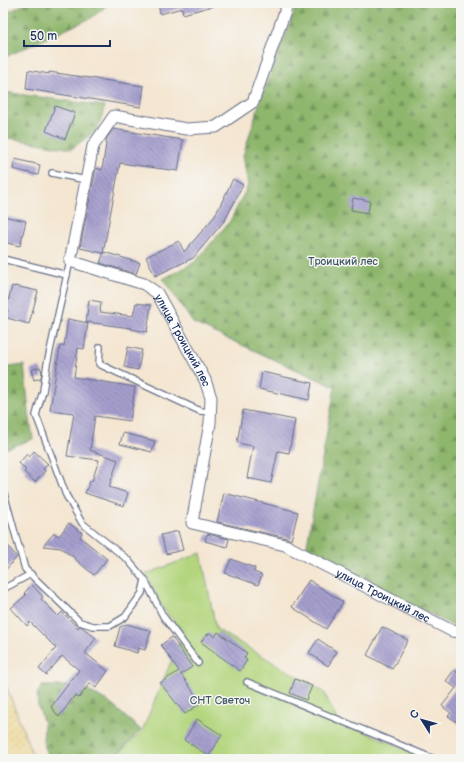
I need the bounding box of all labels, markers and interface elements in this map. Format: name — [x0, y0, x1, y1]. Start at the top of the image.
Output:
scale bar — [24, 22, 110, 48]
text: 50 m — [30, 29, 57, 44]
park label: Троицкий лес — [308, 255, 379, 268]
street label: улица Троицкий лес — [152, 292, 213, 389]
street label: улица Троицкий лес — [334, 566, 433, 625]
park label: СНТ Светоч — [190, 694, 251, 707]
north arrow — [402, 700, 442, 740]
text: С — [407, 707, 422, 721]

